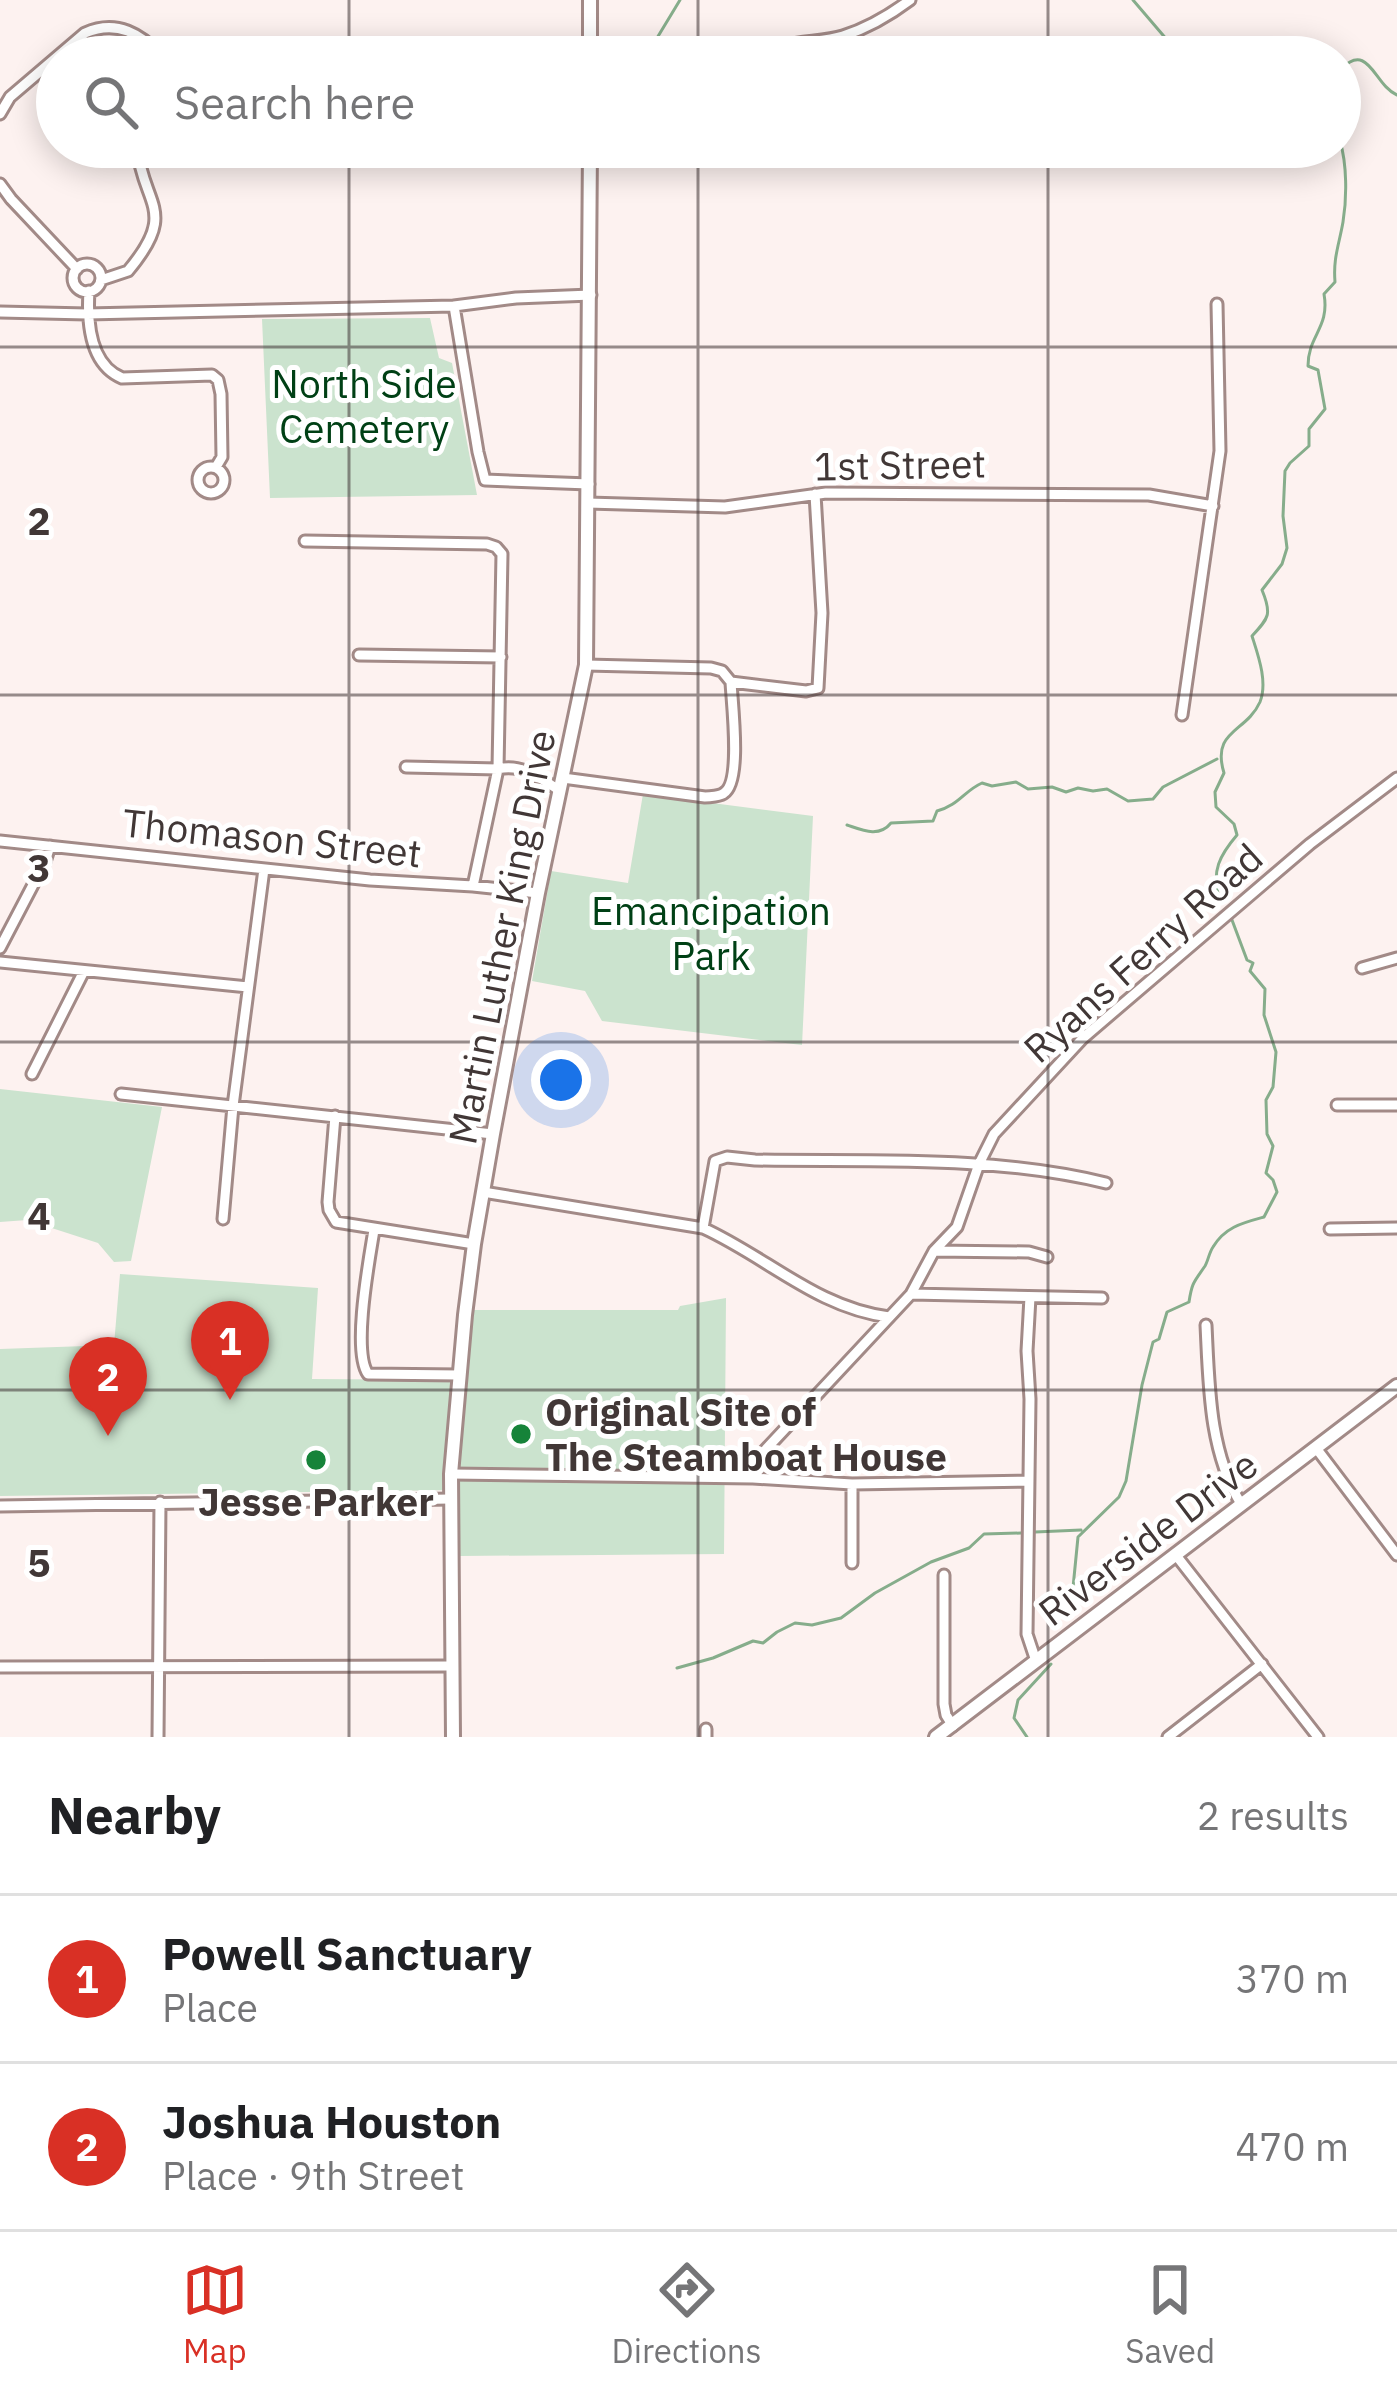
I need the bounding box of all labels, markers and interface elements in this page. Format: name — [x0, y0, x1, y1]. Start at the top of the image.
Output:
search box — [36, 36, 1361, 168]
icon: search — [78, 69, 144, 135]
text: Search here — [174, 73, 415, 131]
park label: North Side Cemetery — [271, 358, 457, 454]
street label: 1st Street — [814, 438, 986, 491]
text: 2 — [27, 495, 51, 546]
street label: Martin Luther King Drive — [436, 726, 567, 1148]
street label: Thomason Street — [120, 796, 424, 879]
street label: Ryans Ferry Road — [1012, 832, 1273, 1073]
text: 3 — [27, 842, 51, 893]
park label: Emancipation Park — [591, 885, 831, 981]
your location — [531, 1050, 591, 1110]
text: 4 — [27, 1190, 51, 1241]
pin: 1 — [191, 1301, 269, 1400]
pin: 2 — [69, 1337, 147, 1436]
place label: Original Site of The Steamboat House — [545, 1386, 947, 1482]
marker: Original Site of The Steamboat House — [508, 1421, 534, 1447]
street label: Riverside Drive — [1028, 1438, 1268, 1637]
marker: Jesse Parker — [303, 1447, 329, 1473]
place label: Jesse Parker — [198, 1476, 434, 1527]
text: 5 — [27, 1537, 51, 1588]
text: Nearby — [48, 1782, 221, 1848]
text: 2 results — [1197, 1790, 1349, 1841]
text: Powell Sanctuary — [162, 1924, 532, 1982]
text: 1 — [75, 1953, 99, 2004]
text: 370 m — [1236, 1953, 1349, 2004]
text: Place — [162, 1982, 258, 2033]
text: Joshua Houston — [162, 2092, 501, 2150]
text: 2 — [75, 2121, 99, 2172]
text: 470 m — [1236, 2121, 1349, 2172]
text: Place · 9th Street — [162, 2150, 464, 2201]
tab: Map — [182, 2257, 248, 2372]
tab: Directions — [612, 2257, 762, 2372]
tab: Saved — [1125, 2257, 1215, 2372]

